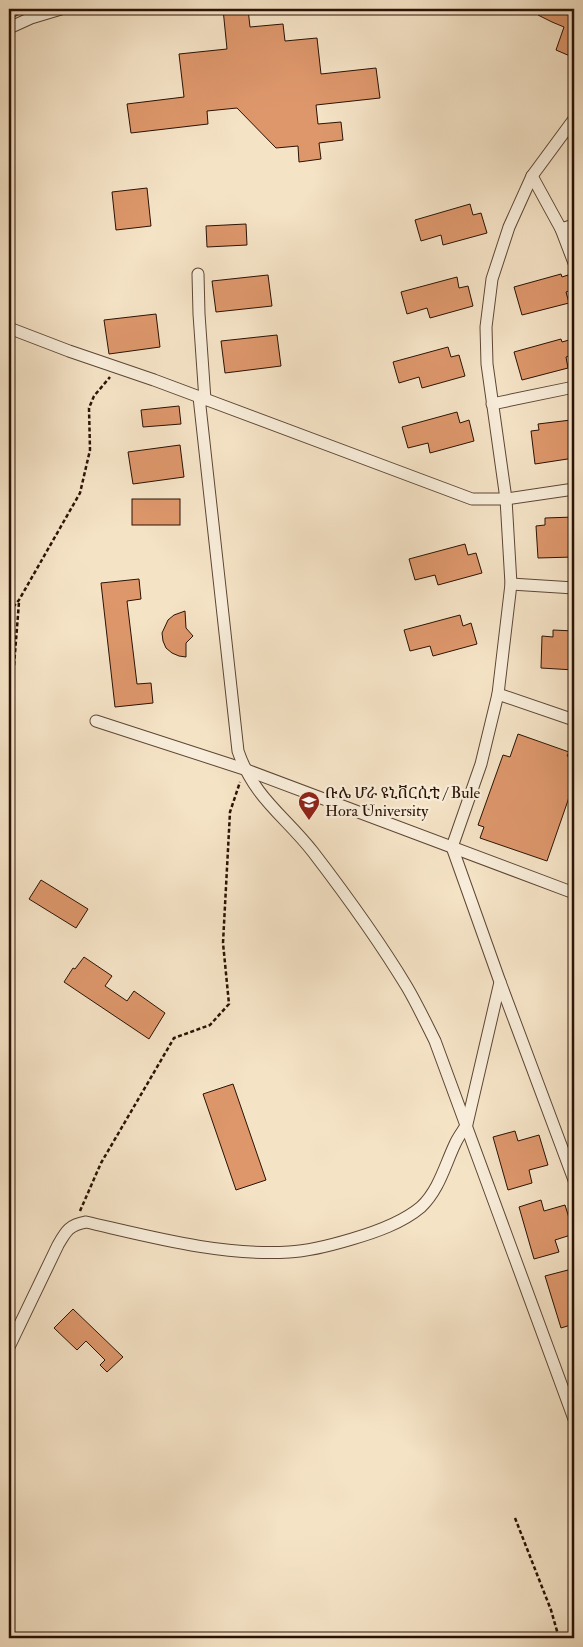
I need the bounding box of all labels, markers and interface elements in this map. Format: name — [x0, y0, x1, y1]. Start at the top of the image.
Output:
place label: ቡሌ ሆራ ዩኒቨርሲቲ / Bule Hora University — [325, 783, 481, 821]
school or university icon: ቡሌ ሆራ ዩኒቨርሲቲ / Bule Hora University — [297, 790, 321, 821]

